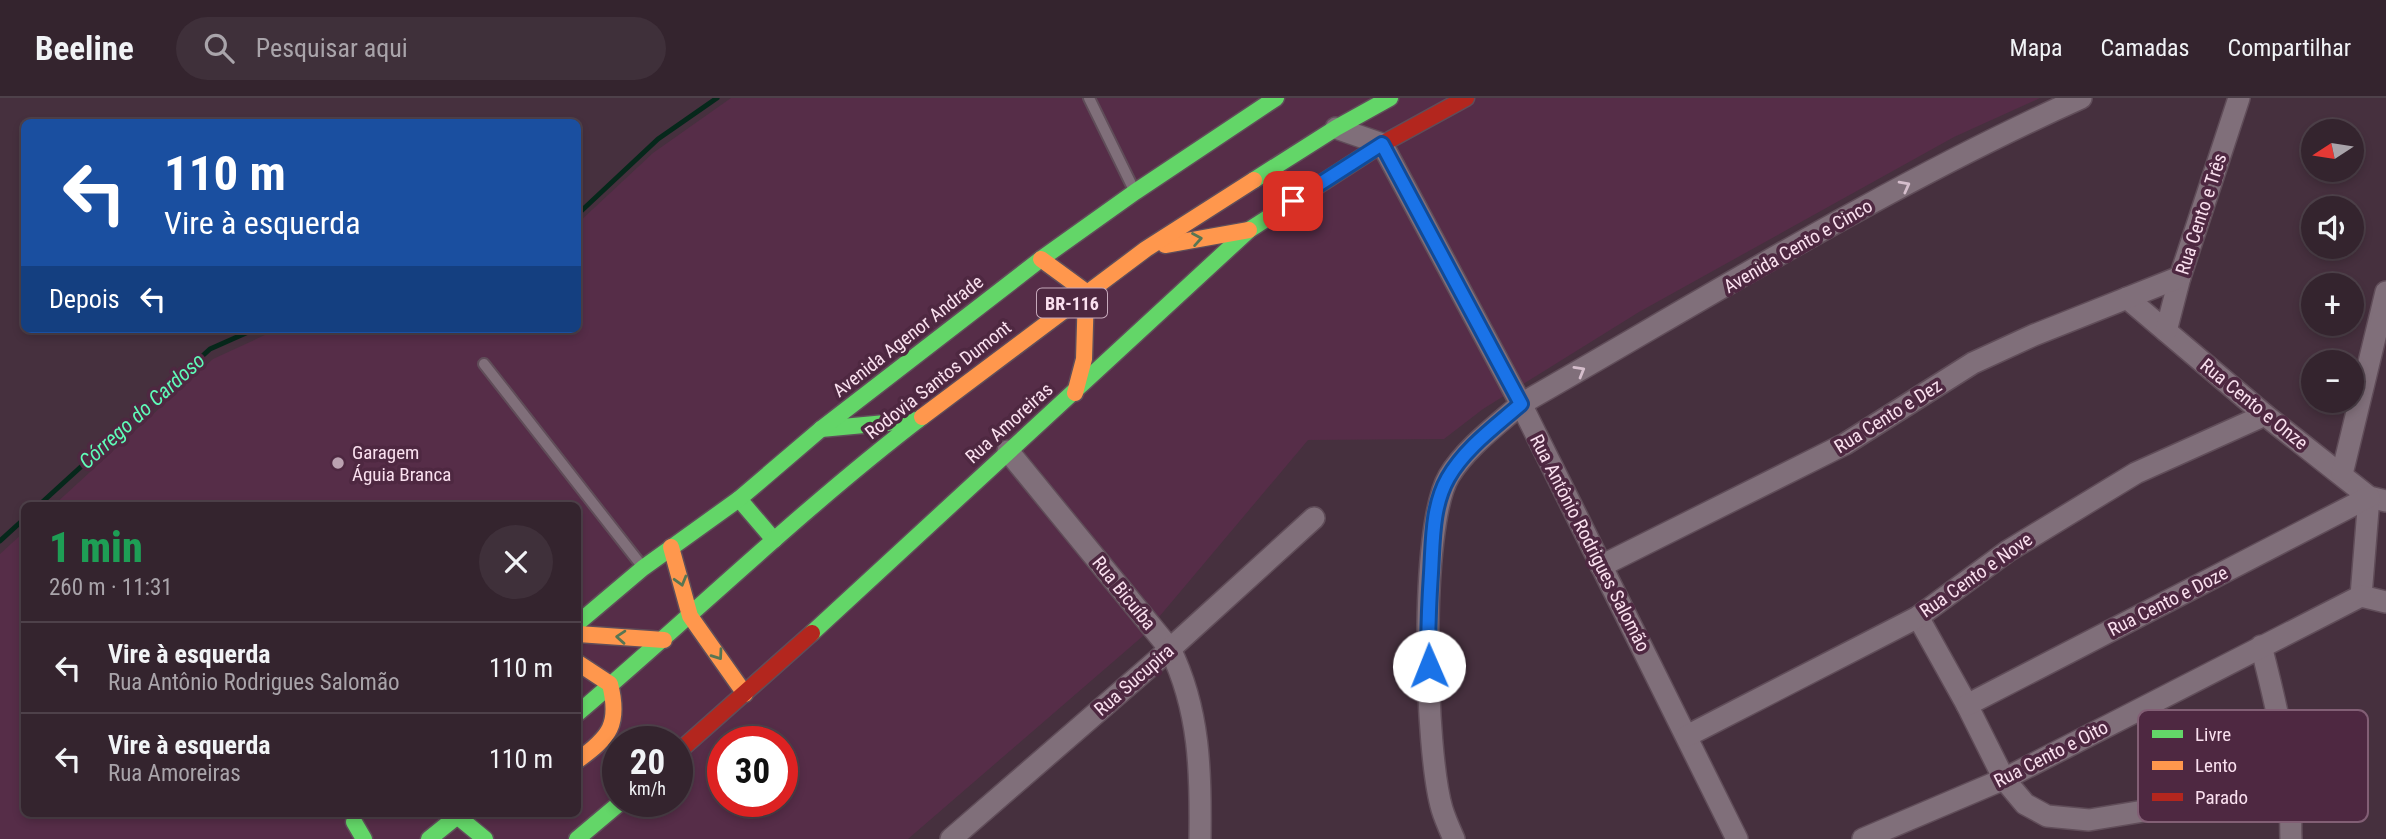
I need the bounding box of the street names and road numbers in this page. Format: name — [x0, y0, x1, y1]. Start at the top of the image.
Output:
street label: Rua Cento e Três — [2171, 150, 2231, 278]
street label: Avenida Cento e Cinco — [1720, 194, 1876, 298]
street label: Avenida Agenor Andrade — [828, 270, 988, 402]
road number: BR-116 — [1037, 288, 1107, 318]
street label: Rodovia Santos Dumont — [860, 316, 1016, 444]
street label: Rua Cento e Onze — [2195, 354, 2313, 455]
street label: Rua Cento e Dez — [1830, 374, 1946, 458]
street label: Rua Amoreiras — [961, 378, 1057, 468]
street label: Rua Antônio Rodrigues Salomão — [1525, 430, 1655, 656]
street label: Rua Cento e Nove — [1915, 528, 2037, 622]
street label: Rua Bicuíba — [1087, 551, 1161, 635]
street label: Rua Cento e Doze — [2104, 561, 2232, 641]
street label: Rua Sucupira — [1089, 639, 1179, 721]
street label: Rua Cento e Oito — [1990, 715, 2112, 793]

